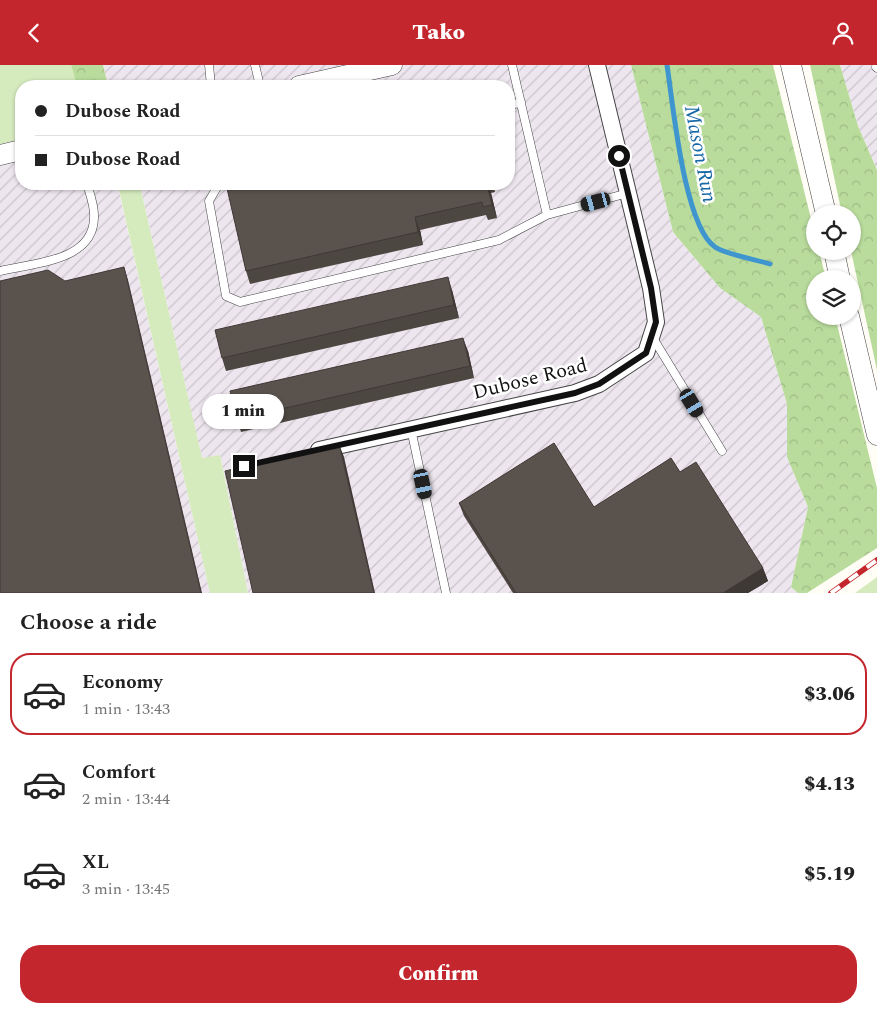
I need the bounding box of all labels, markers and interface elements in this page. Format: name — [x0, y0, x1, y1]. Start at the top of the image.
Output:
text: Tako — [412, 16, 465, 49]
icon: back — [20, 19, 48, 47]
icon: person — [829, 19, 857, 47]
text: Dubose Road — [65, 97, 181, 126]
water label: Mason Run — [675, 103, 725, 205]
text: Dubose Road — [65, 145, 181, 174]
route start — [608, 145, 630, 167]
car — [579, 191, 612, 213]
map controls — [806, 205, 861, 325]
button: locate — [806, 205, 861, 260]
button: layers — [806, 270, 861, 325]
street label: Dubose Road — [469, 350, 591, 408]
car — [677, 386, 706, 420]
callout: 1 min — [203, 393, 285, 429]
text: 1 min — [221, 399, 265, 423]
route end — [233, 455, 255, 477]
car — [412, 468, 433, 500]
text: Choose a ride — [20, 606, 157, 639]
text: Economy — [82, 668, 163, 697]
icon: car — [22, 672, 67, 717]
text: $3.06 — [804, 680, 855, 709]
text: 1 min · 13:43 — [82, 697, 170, 721]
text: Comfort — [82, 758, 156, 787]
icon: car — [22, 762, 67, 807]
text: $4.13 — [804, 770, 855, 799]
text: 2 min · 13:44 — [82, 787, 170, 811]
text: XL — [82, 848, 109, 877]
icon: car — [22, 852, 67, 897]
text: $5.19 — [804, 860, 855, 889]
text: 3 min · 13:45 — [82, 877, 170, 901]
button: Confirm — [20, 945, 857, 1003]

